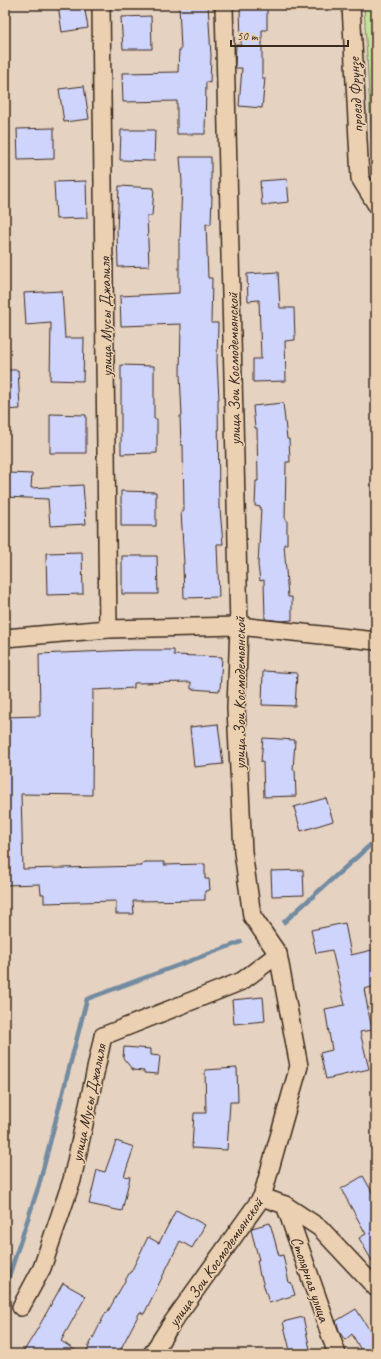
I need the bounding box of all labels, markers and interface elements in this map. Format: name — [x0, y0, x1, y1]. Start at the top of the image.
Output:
scale bar — [231, 22, 348, 48]
text: 50 m — [237, 28, 259, 44]
street label: проезд Фрунзе — [344, 55, 368, 133]
street label: улица Мусы Джалиля — [95, 255, 117, 378]
street label: улица Зои Космодемьянской — [223, 291, 245, 447]
street label: улица Зои Космодемьянской — [230, 615, 250, 770]
street label: улица Мусы Джалиля — [67, 1041, 112, 1165]
street label: улица Зои Космодемьянской — [163, 1193, 269, 1332]
street label: Столярная улица — [286, 1234, 334, 1326]

